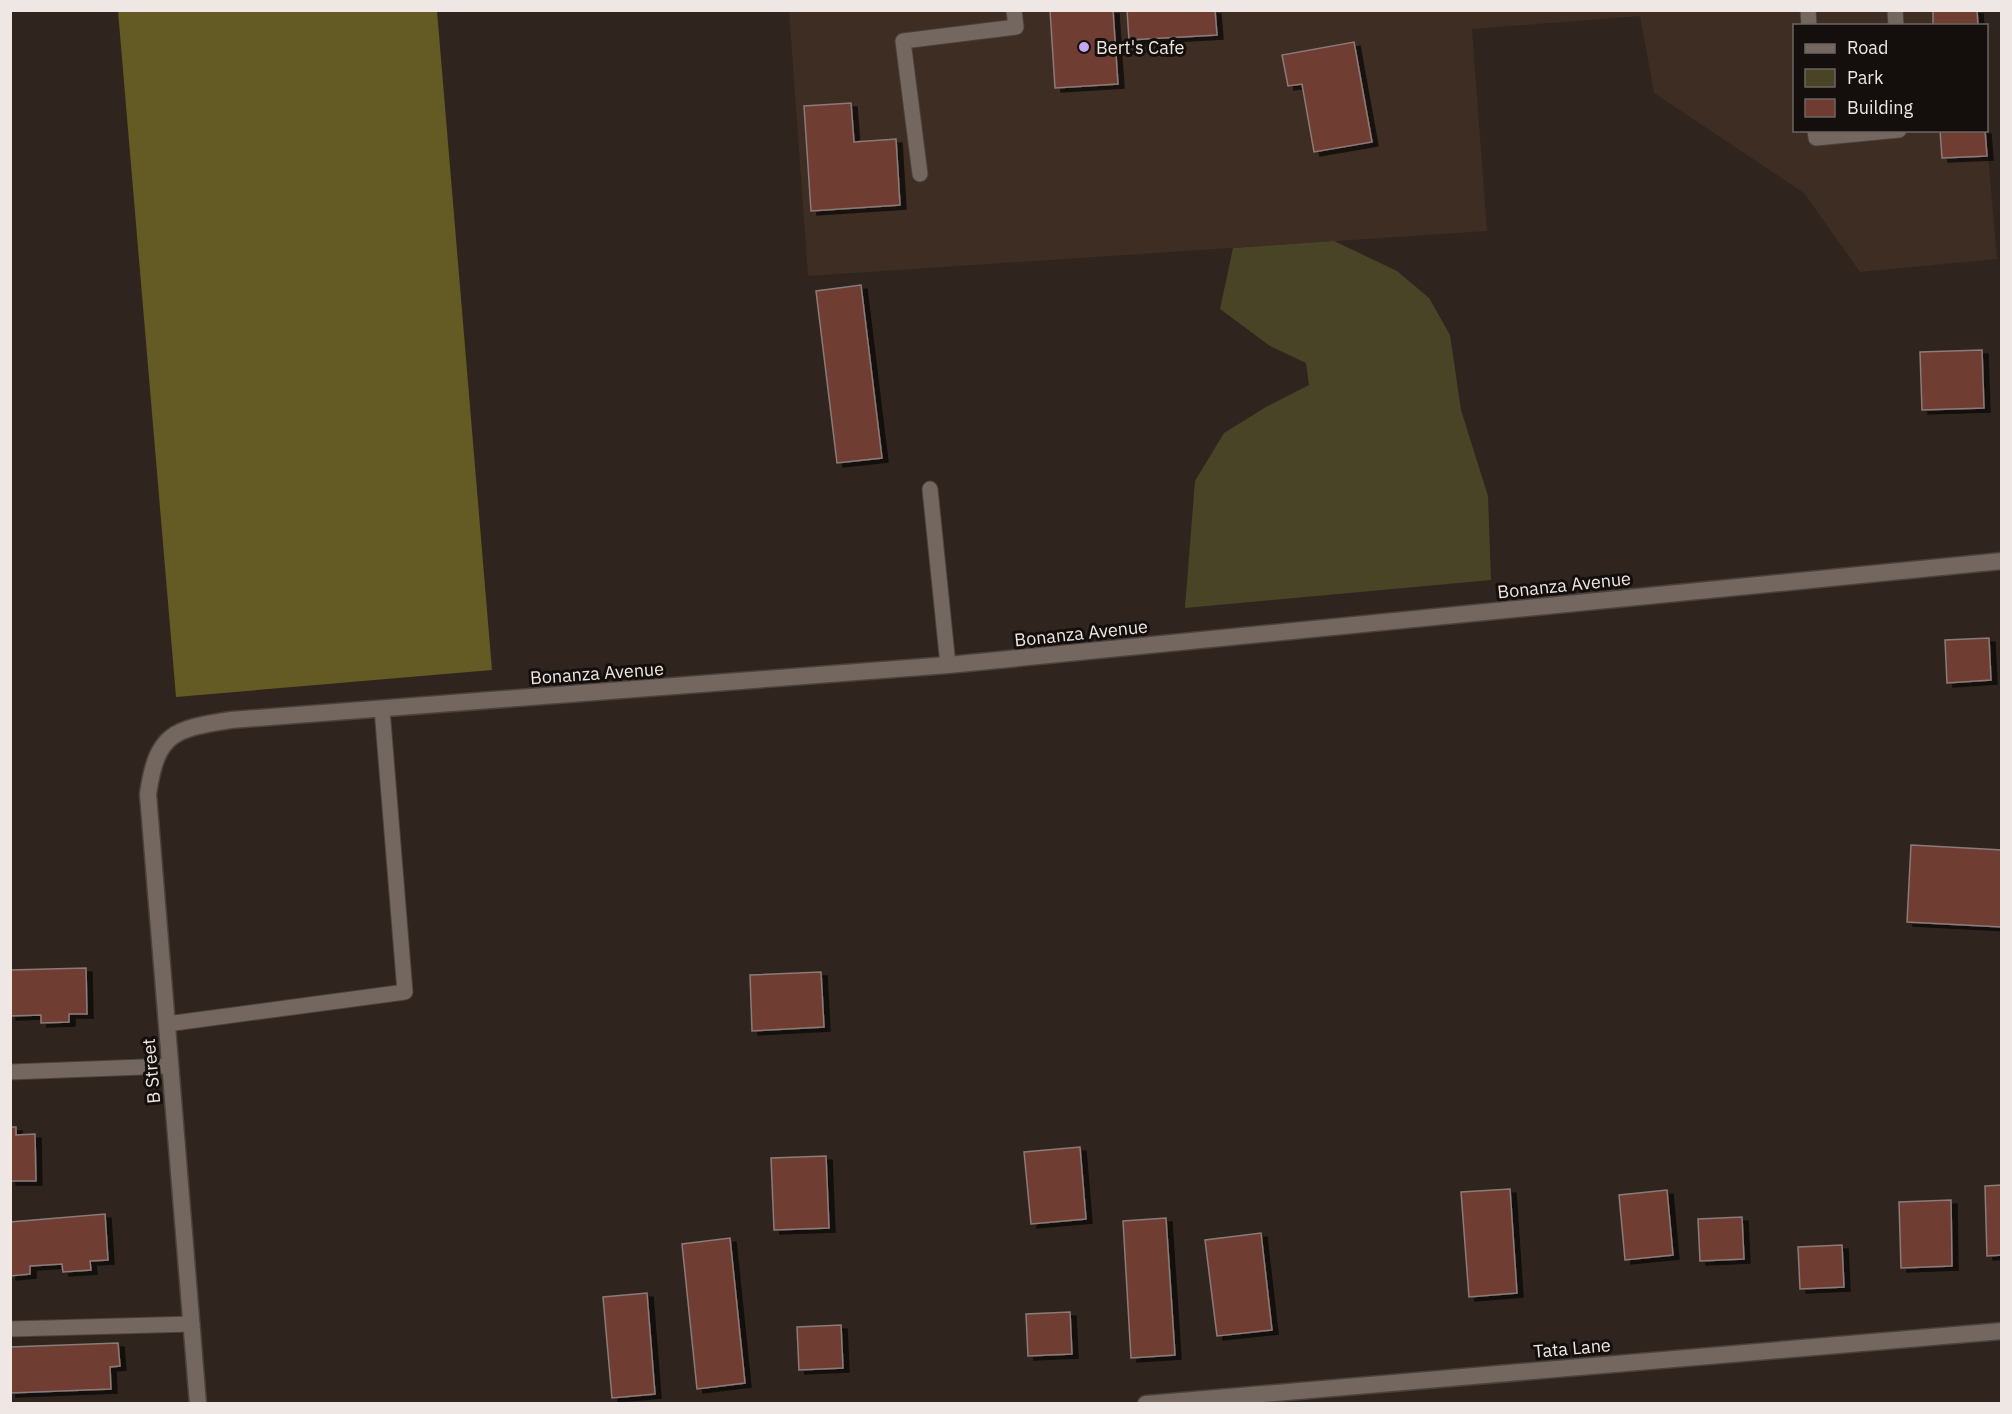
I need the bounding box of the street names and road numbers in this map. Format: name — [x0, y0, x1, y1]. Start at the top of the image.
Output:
street label: Bonanza Avenue — [1496, 567, 1632, 603]
street label: Bonanza Avenue — [1013, 615, 1149, 651]
street label: Bonanza Avenue — [529, 657, 665, 689]
street label: B Street — [137, 1037, 165, 1105]
street label: Tata Lane — [1532, 1333, 1612, 1363]

